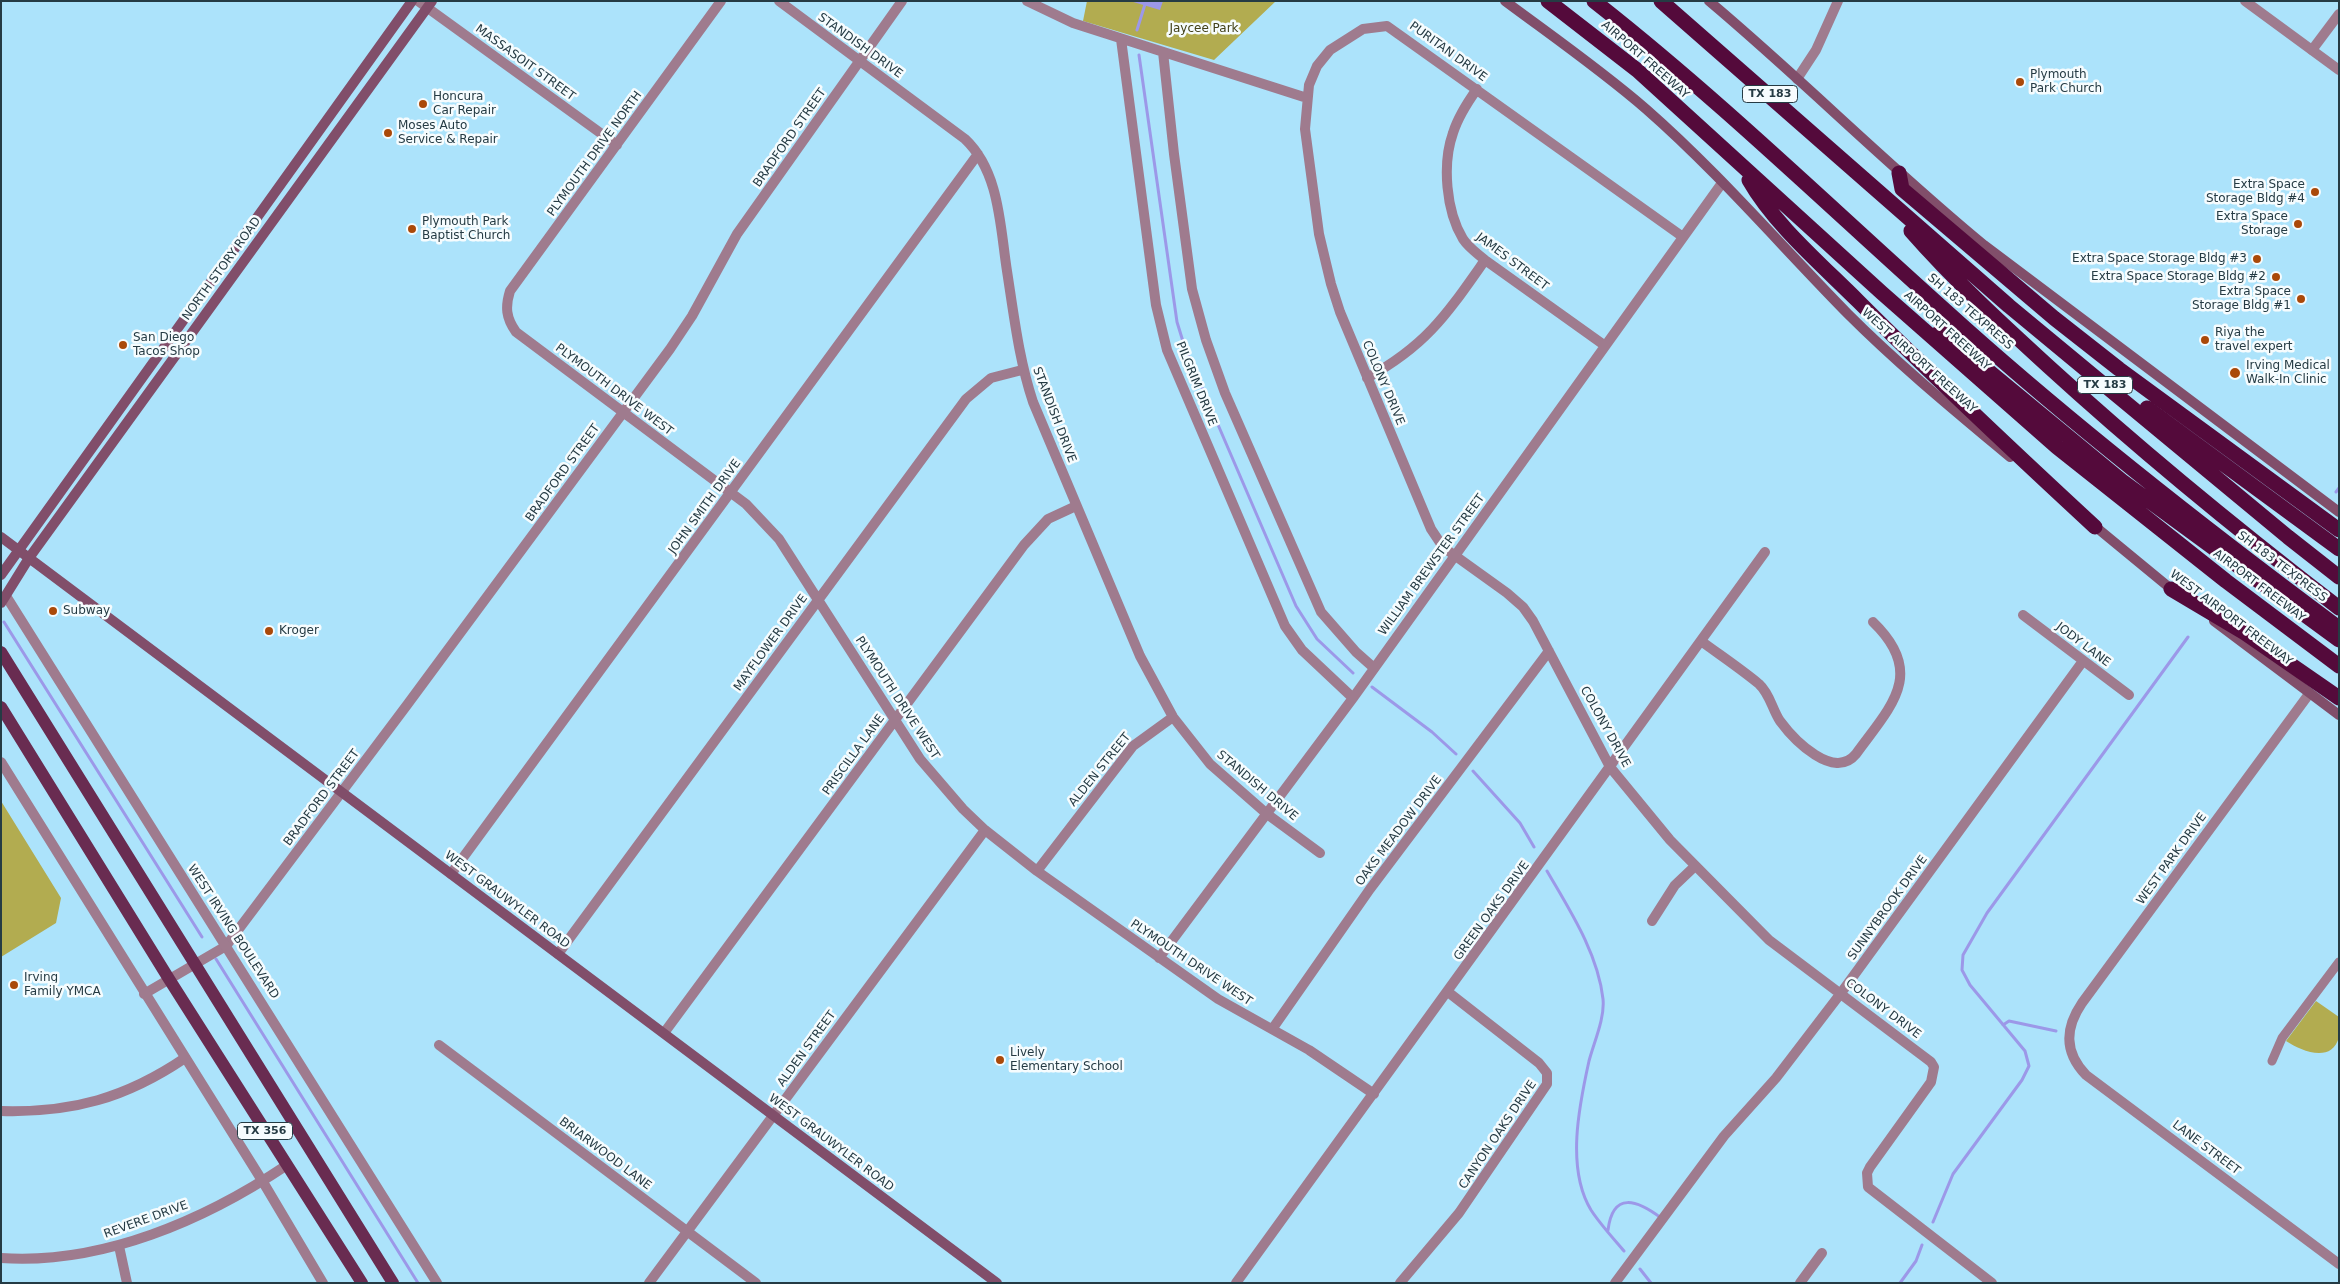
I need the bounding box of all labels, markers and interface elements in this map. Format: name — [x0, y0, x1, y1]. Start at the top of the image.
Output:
street label: STANDISH DRIVE — [815, 10, 905, 82]
street label: AIRPORT FREEWAY — [1598, 18, 1692, 102]
street label: PURITAN DRIVE — [1406, 19, 1490, 85]
street label: MASSASOIT STREET — [472, 22, 578, 104]
park label: Jaycee Park — [1169, 22, 1239, 36]
place label: Plymouth Park Church — [2030, 68, 2102, 96]
marker: Plymouth Park Church — [2014, 76, 2026, 88]
street label: BRADFORD STREET — [751, 86, 829, 190]
road number: TX 183 — [1742, 86, 1798, 102]
street label: PLYMOUTH DRIVE NORTH — [545, 89, 645, 219]
place label: Honcura Car Repair — [433, 90, 496, 118]
marker: Honcura Car Repair — [417, 98, 429, 110]
place label: Moses Auto Service & Repair — [398, 119, 498, 147]
marker: Moses Auto Service & Repair — [382, 127, 394, 139]
place label: Extra Space Storage Bldg #4 — [2206, 178, 2305, 206]
marker: Extra Space Storage Bldg #4 — [2309, 186, 2321, 198]
place label: Extra Space Storage — [2216, 210, 2288, 238]
street label: NORTH STORY ROAD — [180, 215, 264, 323]
place label: Plymouth Park Baptist Church — [422, 215, 510, 243]
marker: Extra Space Storage — [2292, 218, 2304, 230]
marker: Plymouth Park Baptist Church — [406, 223, 418, 235]
street label: JAMES STREET — [1473, 230, 1551, 294]
place label: Extra Space Storage Bldg #3 — [2072, 252, 2247, 266]
marker: Extra Space Storage Bldg #3 — [2251, 253, 2263, 265]
place label: Extra Space Storage Bldg #2 — [2091, 270, 2266, 284]
street label: SH 183 TEXPRESS — [1924, 271, 2016, 353]
marker: Extra Space Storage Bldg #2 — [2270, 271, 2282, 283]
place label: Extra Space Storage Bldg #1 — [2192, 285, 2291, 313]
street label: AIRPORT FREEWAY — [1901, 288, 1993, 374]
marker: Extra Space Storage Bldg #1 — [2295, 293, 2307, 305]
street label: WEST AIRPORT FREEWAY — [1859, 306, 1979, 416]
place label: Riya the travel expert — [2215, 326, 2293, 354]
place label: San Diego Tacos Shop — [133, 331, 200, 359]
marker: Riya the travel expert — [2199, 334, 2211, 346]
marker: San Diego Tacos Shop — [117, 339, 129, 351]
street label: COLONY DRIVE — [1359, 339, 1407, 427]
street label: PILGRIM DRIVE — [1173, 340, 1219, 428]
street label: PLYMOUTH DRIVE WEST — [552, 341, 676, 439]
place label: Irving Medical Walk-In Clinic — [2246, 359, 2330, 387]
street label: STANDISH DRIVE — [1029, 365, 1079, 465]
marker: Irving Medical Walk-In Clinic — [2228, 366, 2242, 380]
road number: TX 183 — [2078, 376, 2132, 394]
street label: BRADFORD STREET — [523, 421, 603, 525]
street label: JOHN SMITH DRIVE — [666, 457, 744, 557]
street label: WILLIAM BREWSTER STREET — [1376, 492, 1488, 638]
street label: SH 183 TEXPRESS — [2234, 529, 2330, 605]
street label: AIRPORT FREEWAY — [2210, 547, 2308, 625]
street label: WEST AIRPORT FREEWAY — [2167, 567, 2295, 669]
street label: MAYFLOWER DRIVE — [731, 592, 811, 694]
place label: Subway — [63, 604, 110, 618]
marker: Subway — [47, 605, 59, 617]
street label: JODY LANE — [2053, 620, 2113, 670]
place label: Kroger — [279, 624, 319, 638]
marker: Kroger — [263, 625, 275, 637]
street label: PLYMOUTH DRIVE WEST — [852, 634, 942, 762]
street label: COLONY DRIVE — [1577, 684, 1633, 770]
street label: PRISCILLA LANE — [820, 712, 888, 798]
street label: ALDEN STREET — [1066, 730, 1134, 810]
street label: BRADFORD STREET — [281, 747, 363, 849]
street label: STANDISH DRIVE — [1214, 748, 1300, 824]
street label: OAKS MEADOW DRIVE — [1353, 773, 1445, 889]
street label: WEST PARK DRIVE — [2134, 810, 2210, 908]
street label: WEST GRAUWYLER ROAD — [442, 848, 572, 952]
street label: SUNNYBROOK DRIVE — [1845, 853, 1931, 963]
street label: GREEN OAKS DRIVE — [1451, 859, 1533, 963]
street label: WEST IRVING BOULEVARD — [184, 862, 282, 1002]
street label: PLYMOUTH DRIVE WEST — [1127, 917, 1255, 1009]
place label: Irving Family YMCA — [24, 971, 101, 999]
street label: COLONY DRIVE — [1843, 976, 1923, 1042]
marker: Irving Family YMCA — [8, 979, 20, 991]
street label: ALDEN STREET — [775, 1008, 839, 1090]
place label: Lively Elementary School — [1010, 1046, 1123, 1074]
marker: Lively Elementary School — [994, 1054, 1006, 1066]
street label: CANYON OAKS DRIVE — [1456, 1078, 1540, 1192]
street label: WEST GRAUWYLER ROAD — [766, 1091, 896, 1195]
street label: BRIARWOOD LANE — [556, 1115, 654, 1193]
street label: LANE STREET — [2169, 1118, 2243, 1178]
road number: TX 356 — [238, 1122, 292, 1140]
street label: REVERE DRIVE — [102, 1198, 190, 1242]

